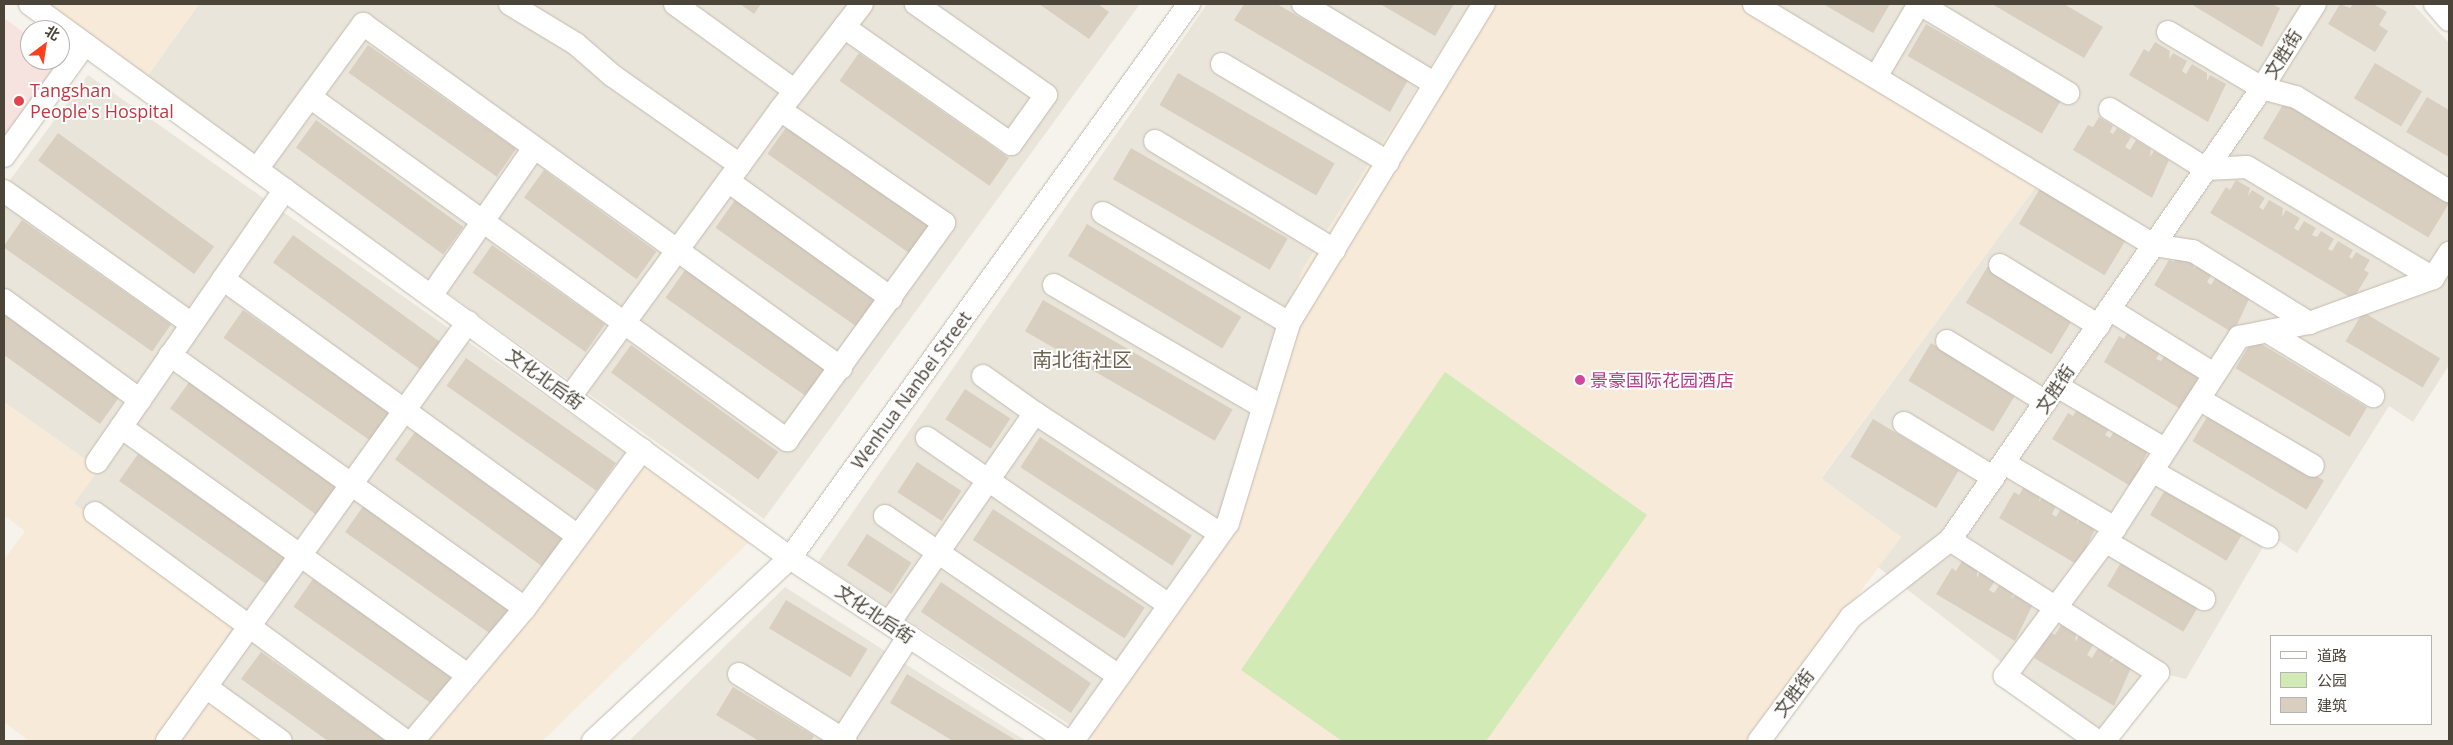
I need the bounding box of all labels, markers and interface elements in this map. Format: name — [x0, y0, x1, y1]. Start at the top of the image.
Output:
north arrow — [20, 20, 70, 70]
text: 北 — [42, 21, 63, 44]
street label: 文胜街 — [2260, 25, 2306, 83]
place label: Tangshan People's Hospital — [30, 80, 174, 122]
marker: Tangshan People's Hospital — [12, 94, 26, 108]
street label: Wenhua Nanbei Street — [847, 307, 975, 473]
street label: 文化北后街 — [502, 344, 588, 414]
district label: 南北街社区 — [1032, 347, 1132, 371]
street label: 文胜街 — [2031, 361, 2079, 417]
place label: 景豪国际花园酒店 — [1590, 369, 1734, 391]
marker: 景豪国际花园酒店 — [1574, 374, 1586, 386]
street label: 文化北后街 — [832, 580, 918, 648]
legend — [2270, 635, 2433, 725]
text: 道路 — [2317, 645, 2347, 665]
street label: 文胜街 — [1769, 665, 1819, 721]
text: 公园 — [2317, 670, 2347, 690]
text: 建筑 — [2317, 695, 2347, 715]

